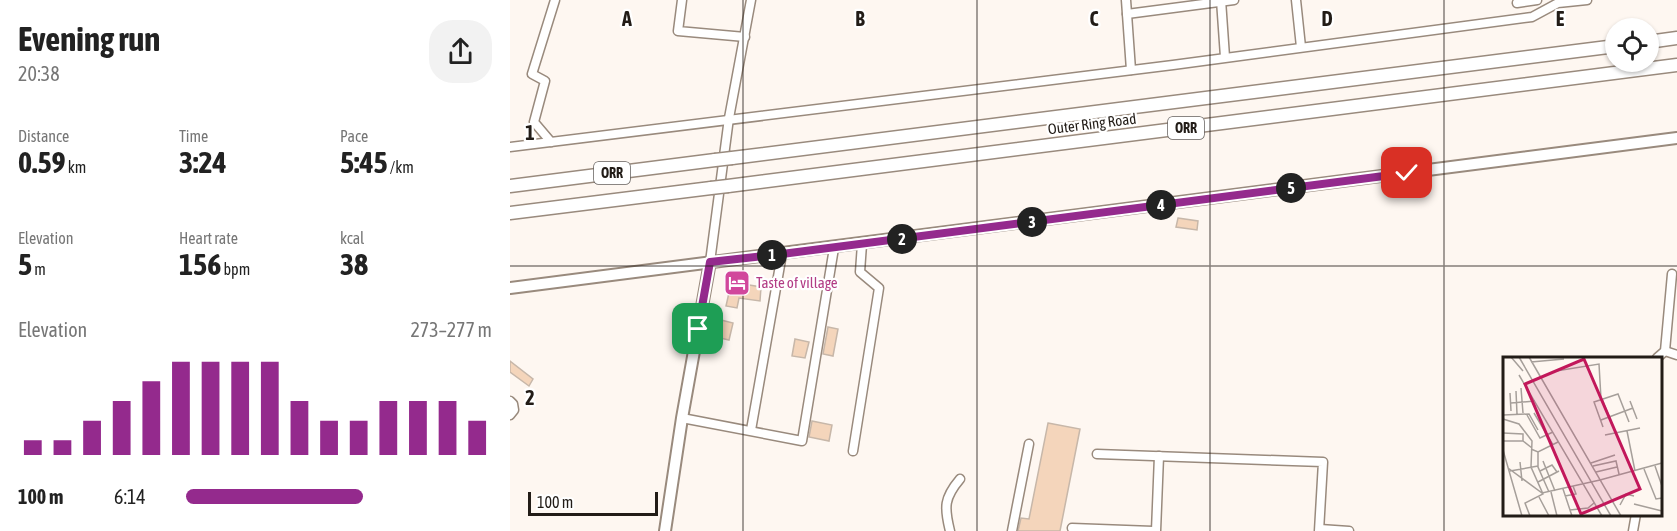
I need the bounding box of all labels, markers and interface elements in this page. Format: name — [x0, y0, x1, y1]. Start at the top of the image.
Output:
text: A — [621, 7, 632, 30]
text: B — [855, 7, 865, 30]
text: C — [1090, 7, 1099, 30]
text: D — [1321, 7, 1333, 30]
text: E — [1556, 7, 1565, 30]
map controls — [1605, 18, 1659, 72]
button: locate — [1605, 18, 1659, 72]
text: Evening run — [18, 20, 160, 58]
button: share — [429, 20, 492, 83]
text: 20:38 — [18, 62, 60, 85]
street label: Outer Ring Road — [1047, 110, 1137, 137]
road number: ORR — [1168, 117, 1204, 139]
text: 1 — [525, 121, 535, 144]
text: Distance — [18, 127, 69, 145]
text: Time — [179, 127, 208, 145]
text: Pace — [340, 127, 368, 145]
text: 0.59 — [18, 145, 66, 179]
text: 3:24 — [179, 145, 227, 179]
text: 5:45 — [340, 145, 388, 179]
pin — [1381, 147, 1432, 198]
icon: check — [1390, 156, 1423, 189]
text: km — [66, 158, 86, 176]
text: /km — [388, 158, 414, 176]
road number: ORR — [594, 162, 630, 184]
pin: 5 — [1276, 173, 1306, 203]
text: 5 — [1287, 179, 1295, 197]
pin: 4 — [1146, 190, 1176, 220]
text: 4 — [1157, 196, 1165, 214]
pin: 3 — [1017, 207, 1047, 237]
text: 3 — [1028, 213, 1036, 231]
pin: 2 — [887, 224, 917, 254]
text: Elevation — [18, 229, 73, 247]
text: Heart rate — [179, 229, 238, 247]
text: kcal — [340, 229, 364, 247]
text: 2 — [898, 230, 906, 248]
pin: 1 — [757, 240, 787, 270]
text: 1 — [768, 246, 776, 264]
text: 5 — [18, 247, 32, 281]
text: 156 — [179, 247, 221, 281]
text: 38 — [340, 247, 368, 281]
text: m — [32, 260, 46, 278]
text: bpm — [221, 260, 250, 278]
hotel icon: Taste of village — [722, 268, 752, 298]
place label: Taste of village — [756, 274, 838, 291]
pin — [672, 303, 723, 354]
icon: arrive — [681, 312, 714, 345]
text: Elevation — [18, 318, 87, 341]
text: 273–277 m — [410, 318, 492, 341]
inset map — [1503, 357, 1662, 516]
text: 2 — [525, 386, 535, 409]
text: 100 m — [18, 485, 63, 508]
text: 6:14 — [114, 485, 146, 508]
scale bar — [528, 489, 658, 516]
text: 100 m — [537, 493, 573, 511]

